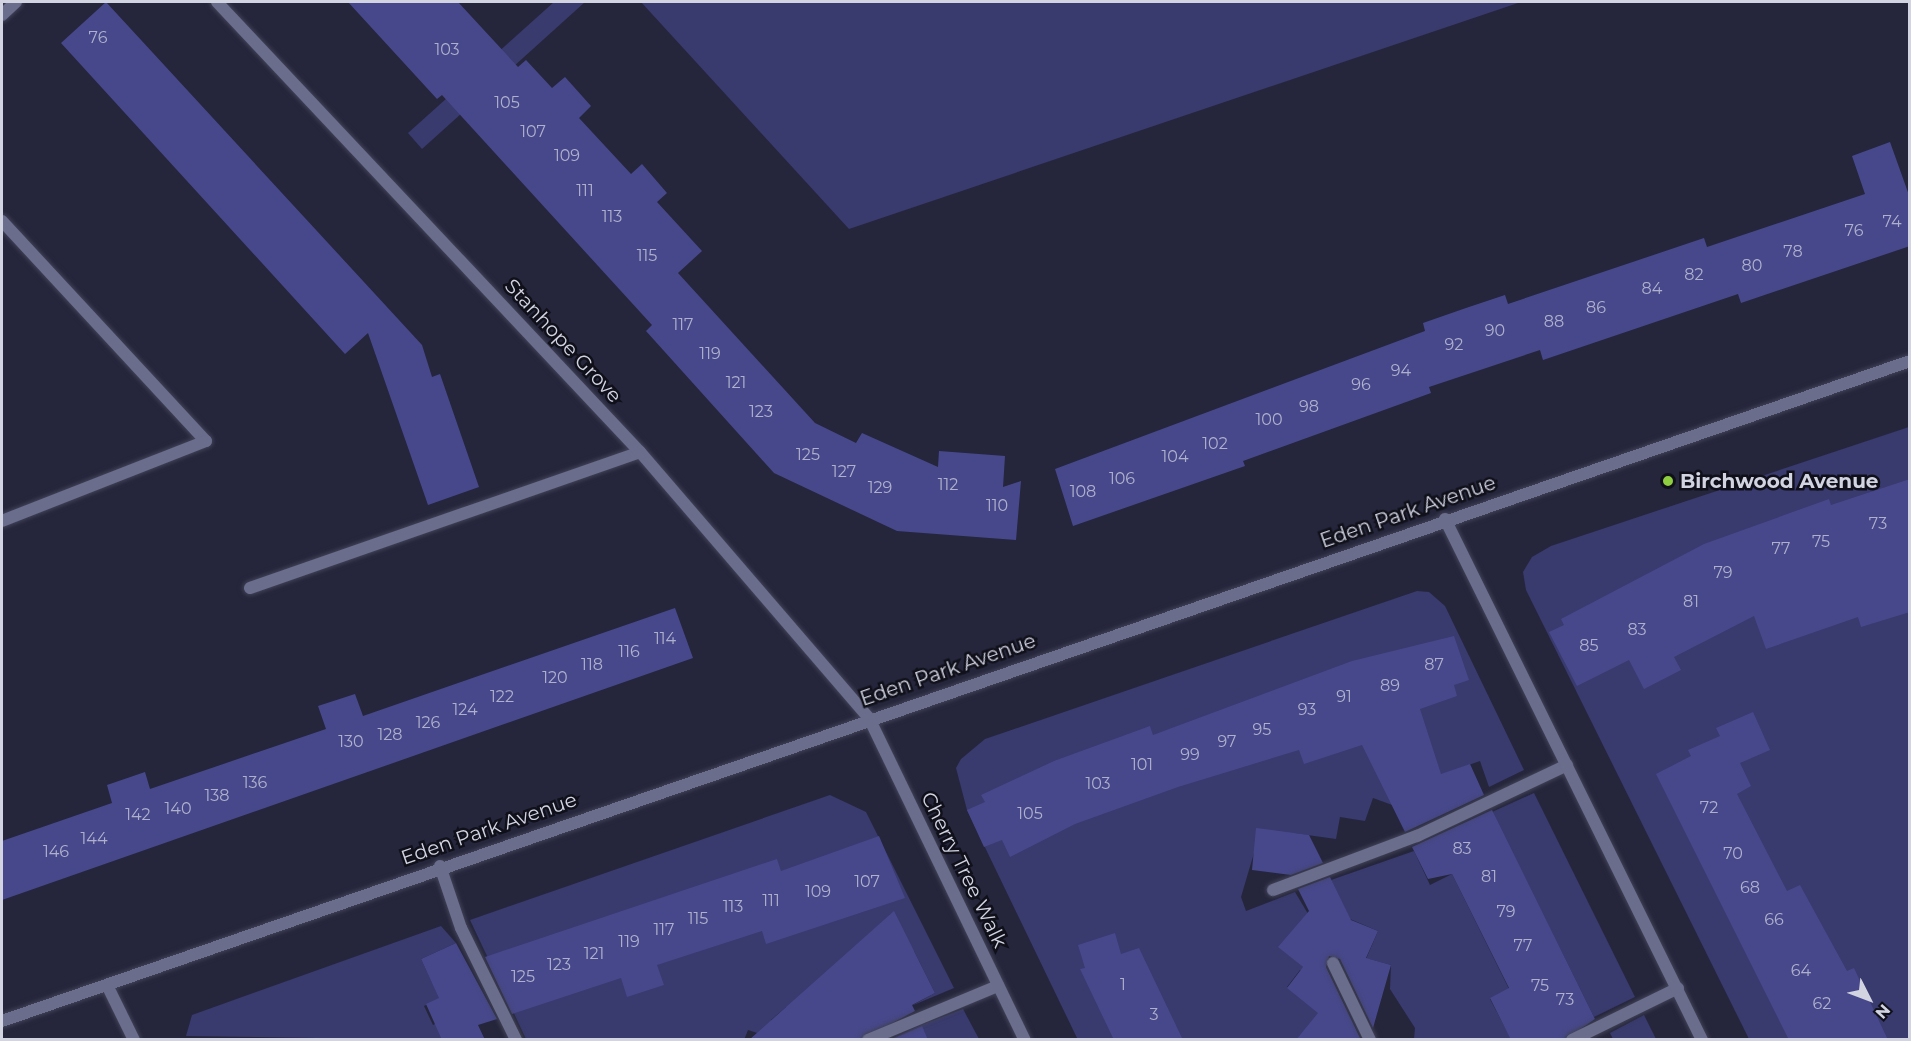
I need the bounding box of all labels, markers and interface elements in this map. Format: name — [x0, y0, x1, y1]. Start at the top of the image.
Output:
house number: 76 — [89, 28, 107, 48]
house number: 103 — [434, 40, 460, 60]
house number: 105 — [494, 93, 520, 113]
house number: 107 — [520, 122, 546, 142]
house number: 109 — [554, 146, 580, 166]
house number: 111 — [576, 181, 594, 201]
house number: 113 — [602, 207, 622, 227]
house number: 74 — [1883, 212, 1901, 232]
house number: 76 — [1845, 221, 1863, 241]
house number: 78 — [1783, 242, 1803, 262]
house number: 115 — [637, 246, 657, 266]
house number: 80 — [1742, 256, 1762, 276]
house number: 82 — [1684, 265, 1704, 285]
street label: Stanhope Grove — [500, 274, 626, 408]
house number: 84 — [1642, 279, 1662, 299]
house number: 86 — [1586, 298, 1606, 318]
house number: 88 — [1544, 312, 1564, 332]
house number: 117 — [673, 315, 693, 335]
house number: 90 — [1485, 321, 1505, 341]
house number: 92 — [1445, 335, 1463, 355]
house number: 119 — [699, 344, 721, 364]
house number: 94 — [1391, 361, 1411, 381]
house number: 121 — [726, 373, 746, 393]
house number: 96 — [1351, 375, 1371, 395]
house number: 98 — [1299, 397, 1319, 417]
house number: 123 — [749, 402, 773, 422]
house number: 100 — [1256, 410, 1282, 430]
house number: 102 — [1202, 434, 1228, 454]
house number: 125 — [796, 445, 820, 465]
house number: 104 — [1162, 447, 1188, 467]
house number: 127 — [832, 462, 856, 482]
house number: 106 — [1109, 469, 1135, 489]
place label: Birchwood Avenue — [1680, 469, 1878, 493]
street label: Eden Park Avenue — [1317, 471, 1499, 553]
marker: Birchwood Avenue — [1661, 474, 1675, 488]
house number: 112 — [938, 475, 958, 495]
house number: 129 — [868, 478, 892, 498]
house number: 108 — [1070, 482, 1096, 502]
house number: 110 — [986, 496, 1008, 516]
house number: 73 — [1869, 514, 1887, 534]
house number: 75 — [1812, 532, 1830, 552]
house number: 77 — [1772, 539, 1790, 559]
house number: 79 — [1713, 563, 1733, 583]
house number: 81 — [1683, 592, 1699, 612]
house number: 83 — [1627, 620, 1647, 640]
house number: 114 — [654, 629, 676, 649]
street label: Eden Park Avenue — [857, 629, 1039, 711]
house number: 85 — [1579, 636, 1599, 656]
house number: 116 — [618, 642, 640, 662]
house number: 118 — [581, 655, 603, 675]
house number: 87 — [1424, 655, 1444, 675]
house number: 120 — [542, 668, 568, 688]
house number: 89 — [1380, 676, 1400, 696]
house number: 122 — [490, 687, 514, 707]
house number: 91 — [1336, 687, 1352, 707]
house number: 124 — [452, 700, 478, 720]
house number: 93 — [1298, 700, 1316, 720]
house number: 126 — [416, 713, 440, 733]
house number: 95 — [1253, 720, 1271, 740]
house number: 128 — [377, 725, 403, 745]
house number: 130 — [338, 732, 364, 752]
house number: 97 — [1217, 732, 1237, 752]
house number: 99 — [1180, 745, 1200, 765]
house number: 101 — [1131, 755, 1153, 775]
house number: 136 — [243, 773, 267, 793]
house number: 103 — [1085, 774, 1111, 794]
house number: 138 — [204, 786, 230, 806]
street label: Eden Park Avenue — [398, 788, 580, 870]
street label: Cherry Tree Walk — [916, 788, 1012, 952]
house number: 72 — [1700, 798, 1718, 818]
house number: 140 — [165, 799, 191, 819]
house number: 105 — [1017, 804, 1043, 824]
house number: 142 — [125, 805, 151, 825]
house number: 144 — [81, 829, 107, 849]
house number: 83 — [1452, 839, 1472, 859]
house number: 146 — [43, 842, 69, 862]
house number: 70 — [1723, 844, 1743, 864]
house number: 81 — [1481, 867, 1497, 887]
house number: 107 — [854, 872, 880, 892]
house number: 68 — [1740, 878, 1760, 898]
house number: 109 — [805, 882, 831, 902]
house number: 111 — [762, 891, 780, 911]
house number: 113 — [723, 897, 743, 917]
house number: 79 — [1496, 902, 1516, 922]
house number: 115 — [688, 909, 708, 929]
house number: 66 — [1764, 910, 1784, 930]
house number: 117 — [654, 920, 674, 940]
house number: 119 — [618, 932, 640, 952]
house number: 77 — [1514, 936, 1532, 956]
house number: 121 — [584, 944, 604, 964]
house number: 123 — [547, 955, 571, 975]
house number: 64 — [1791, 961, 1811, 981]
house number: 125 — [511, 967, 535, 987]
north arrow — [1839, 969, 1899, 1029]
house number: 1 — [1120, 975, 1126, 995]
house number: 75 — [1531, 976, 1549, 996]
house number: 73 — [1556, 990, 1574, 1010]
house number: 62 — [1813, 994, 1831, 1014]
text: N — [1871, 1000, 1894, 1023]
house number: 3 — [1149, 1005, 1159, 1025]

